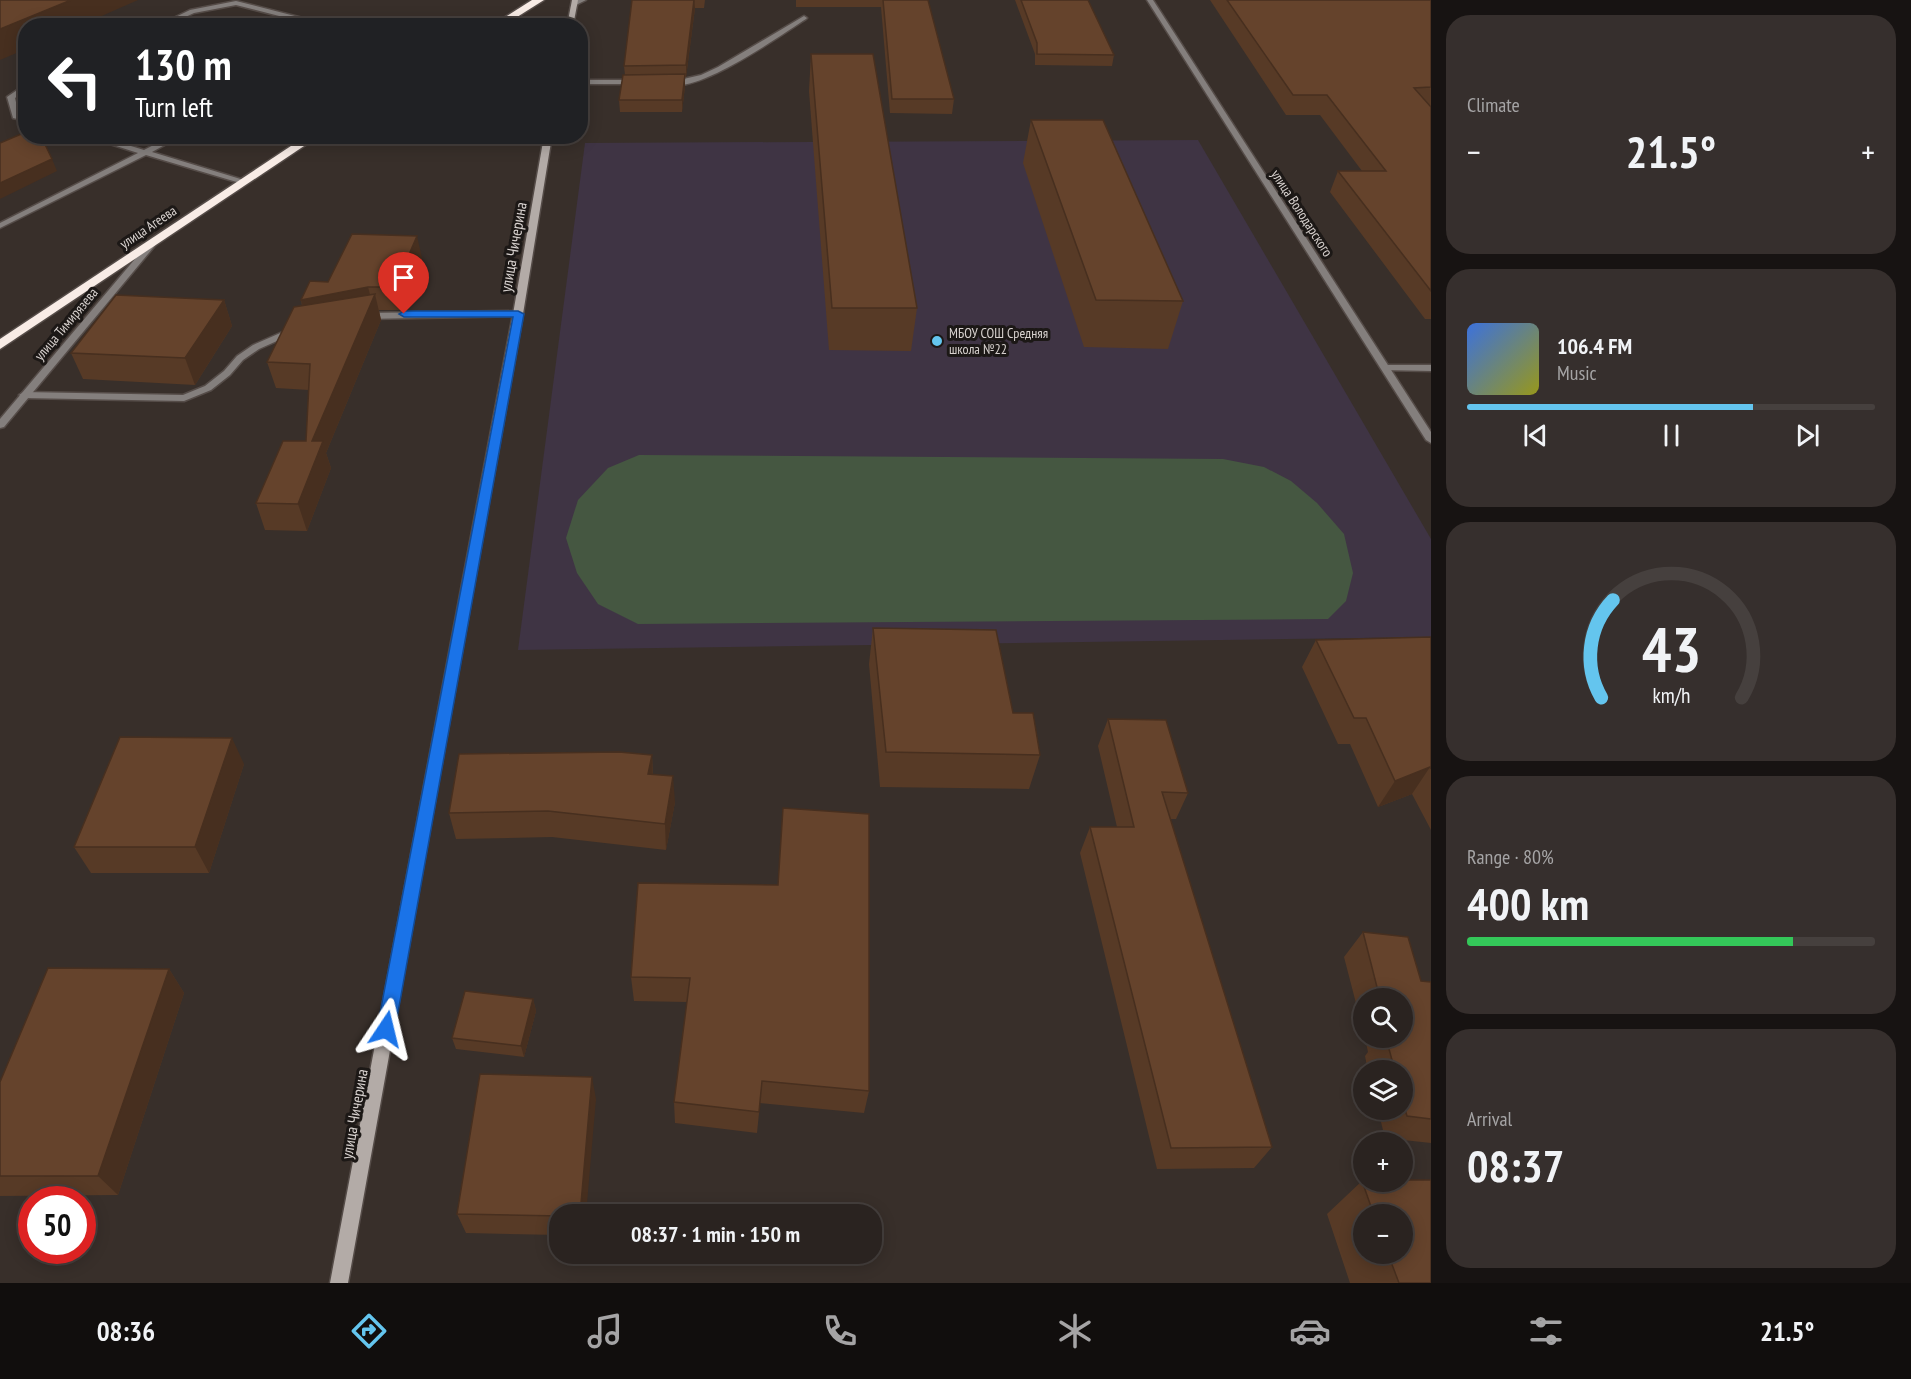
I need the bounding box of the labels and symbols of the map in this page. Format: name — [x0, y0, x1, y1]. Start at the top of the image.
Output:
street label: улица Володарского — [1267, 166, 1337, 260]
street label: улица Чичерина — [495, 200, 531, 294]
street label: улица Агеева — [116, 201, 180, 253]
pin — [378, 252, 429, 314]
street label: улица Тимирязева — [30, 284, 102, 364]
place label: МБОУ СОШ Средняя школа №22 — [949, 324, 1048, 358]
marker: МБОУ СОШ Средняя школа №22 — [930, 334, 944, 348]
position arrow — [354, 997, 418, 1061]
street label: улица Чичерина — [336, 1067, 372, 1161]
speed limit sign: 50 — [18, 1186, 96, 1264]

